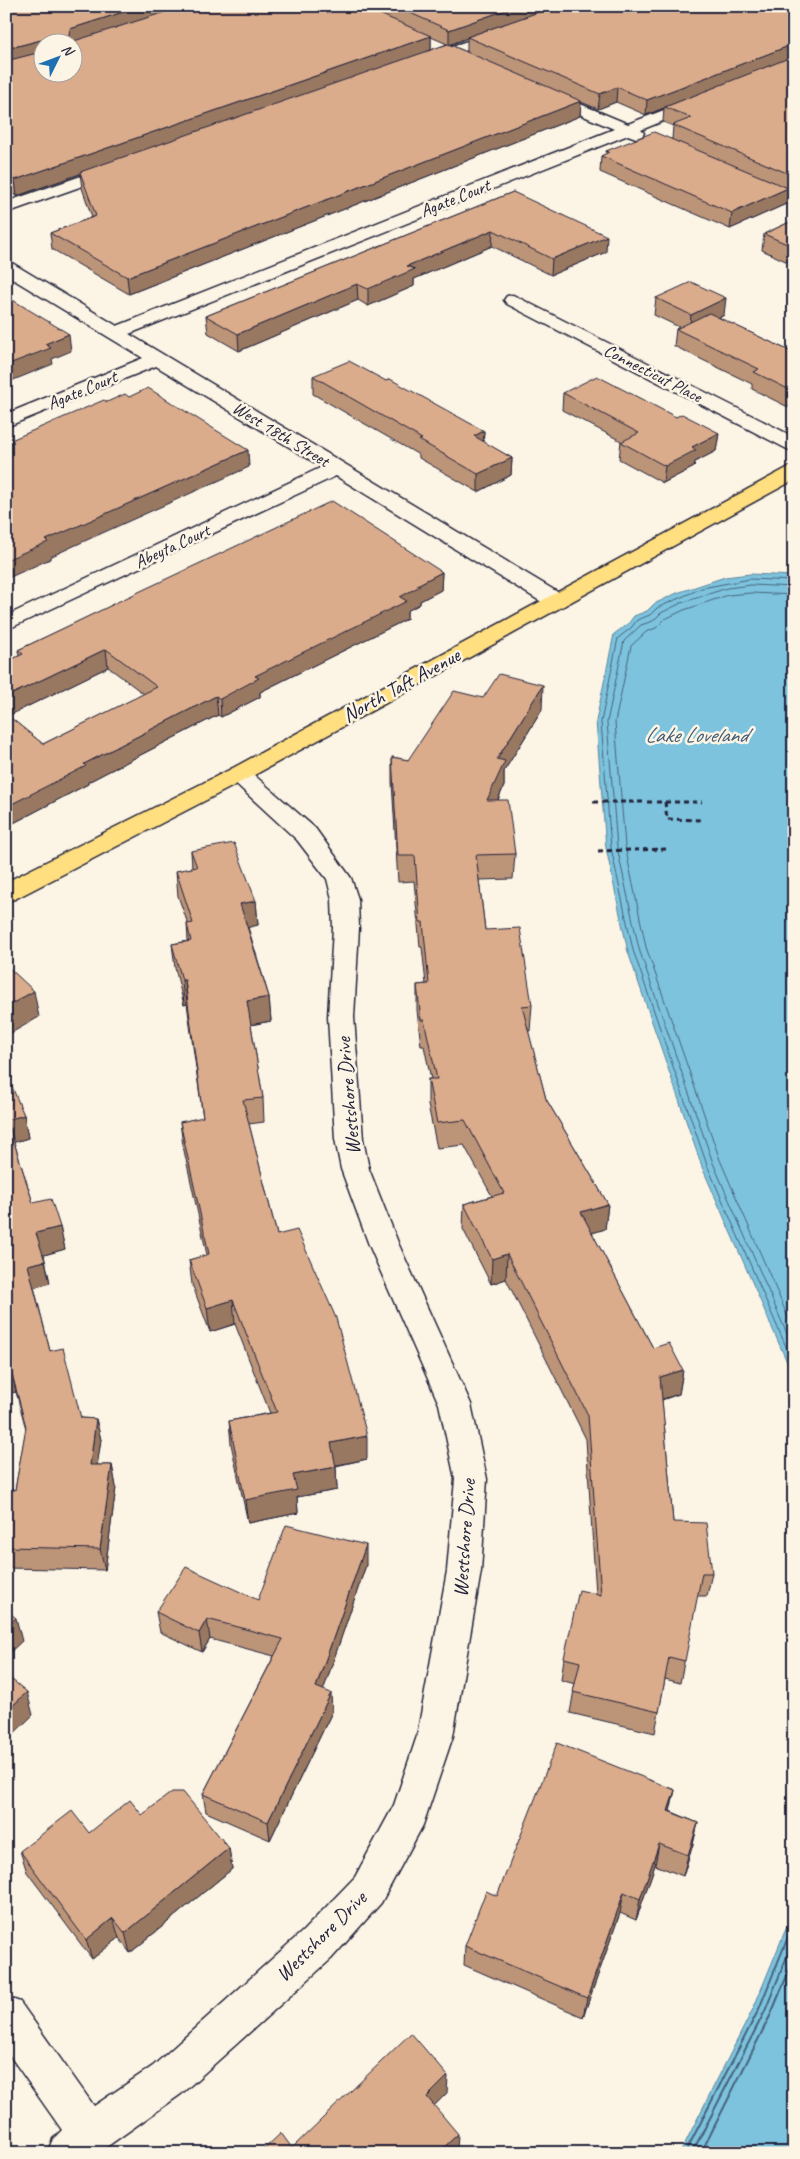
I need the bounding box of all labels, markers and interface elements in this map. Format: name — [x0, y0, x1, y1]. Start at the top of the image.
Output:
north arrow — [32, 32, 82, 82]
text: N — [58, 41, 78, 60]
street label: Agate Court — [417, 173, 495, 222]
street label: Connecticut Place — [600, 339, 707, 408]
street label: Agate Court — [44, 365, 122, 414]
street label: West 18th Street — [229, 397, 335, 473]
street label: Abeyta Court — [131, 518, 215, 573]
street label: North Taft Avenue — [338, 641, 465, 728]
water label: Lake Loveland — [645, 721, 754, 749]
street label: Westshore Drive — [330, 1035, 366, 1156]
street label: Westshore Drive — [447, 1477, 481, 1598]
street label: Westshore Drive — [270, 1884, 373, 1987]

